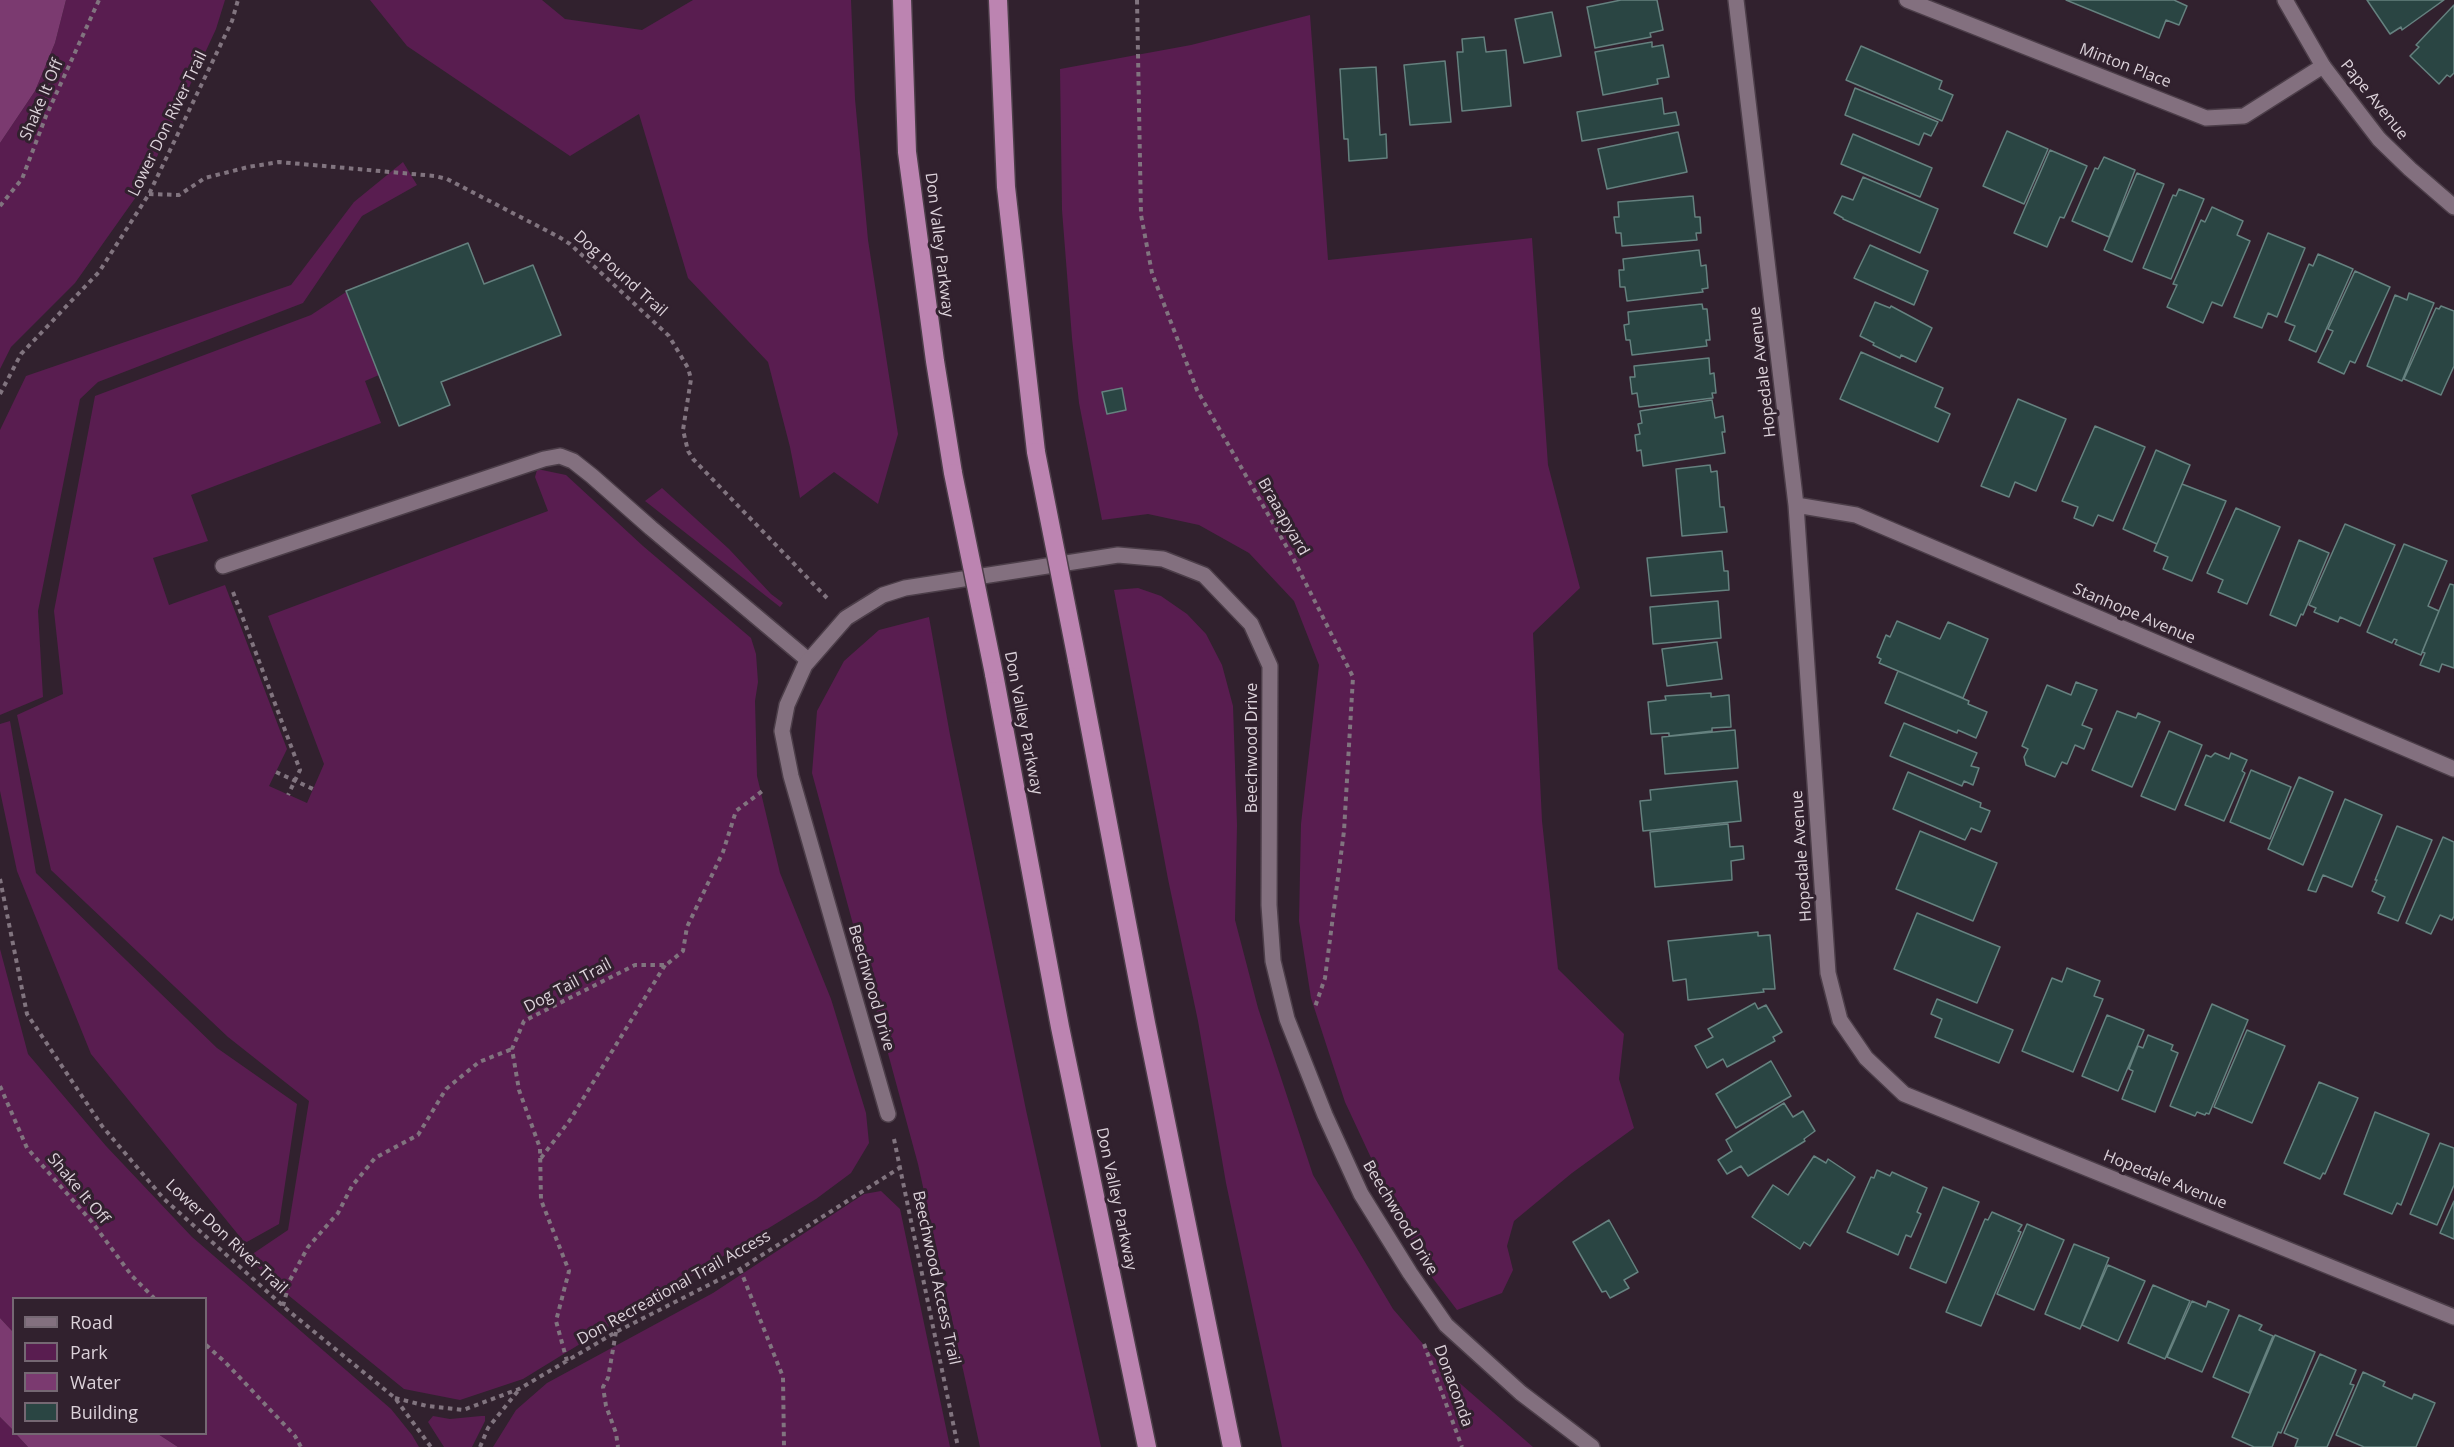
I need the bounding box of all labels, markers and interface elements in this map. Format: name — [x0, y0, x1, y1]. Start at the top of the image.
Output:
street label: Minton Place — [2076, 40, 2174, 92]
street label: Lower Don River Trail — [124, 48, 212, 200]
street label: Shake It Off — [16, 56, 68, 144]
street label: Pape Avenue — [2336, 56, 2412, 144]
street label: Don Valley Parkway — [921, 172, 957, 318]
street label: Dog Pound Trail — [569, 227, 671, 321]
street label: Hopedale Avenue — [1745, 305, 1781, 439]
street label: Braaapyard — [1253, 475, 1313, 559]
street label: Stanhope Avenue — [2070, 580, 2198, 648]
street label: Don Valley Parkway — [1000, 650, 1046, 796]
street label: Beechwood Drive — [1242, 683, 1262, 813]
street label: Hopedale Avenue — [1788, 790, 1816, 922]
street label: Beechwood Drive — [844, 923, 898, 1053]
street label: Dog Tail Trail — [521, 955, 615, 1017]
street label: Don Valley Parkway — [1091, 1126, 1141, 1272]
street label: Hopedale Avenue — [2100, 1146, 2230, 1214]
street label: Shake It Off — [43, 1150, 113, 1228]
street label: Beechwood Drive — [1358, 1157, 1442, 1279]
street label: Lower Don River Trail — [161, 1176, 291, 1298]
street label: Beechwood Access Trail — [908, 1189, 964, 1367]
street label: Don Recreational Trail Access — [574, 1227, 774, 1349]
legend — [12, 1297, 207, 1435]
text: Road — [70, 1310, 113, 1334]
text: Park — [70, 1340, 108, 1364]
street label: Donaconda — [1429, 1342, 1477, 1430]
text: Water — [70, 1370, 121, 1394]
text: Building — [70, 1400, 138, 1424]

